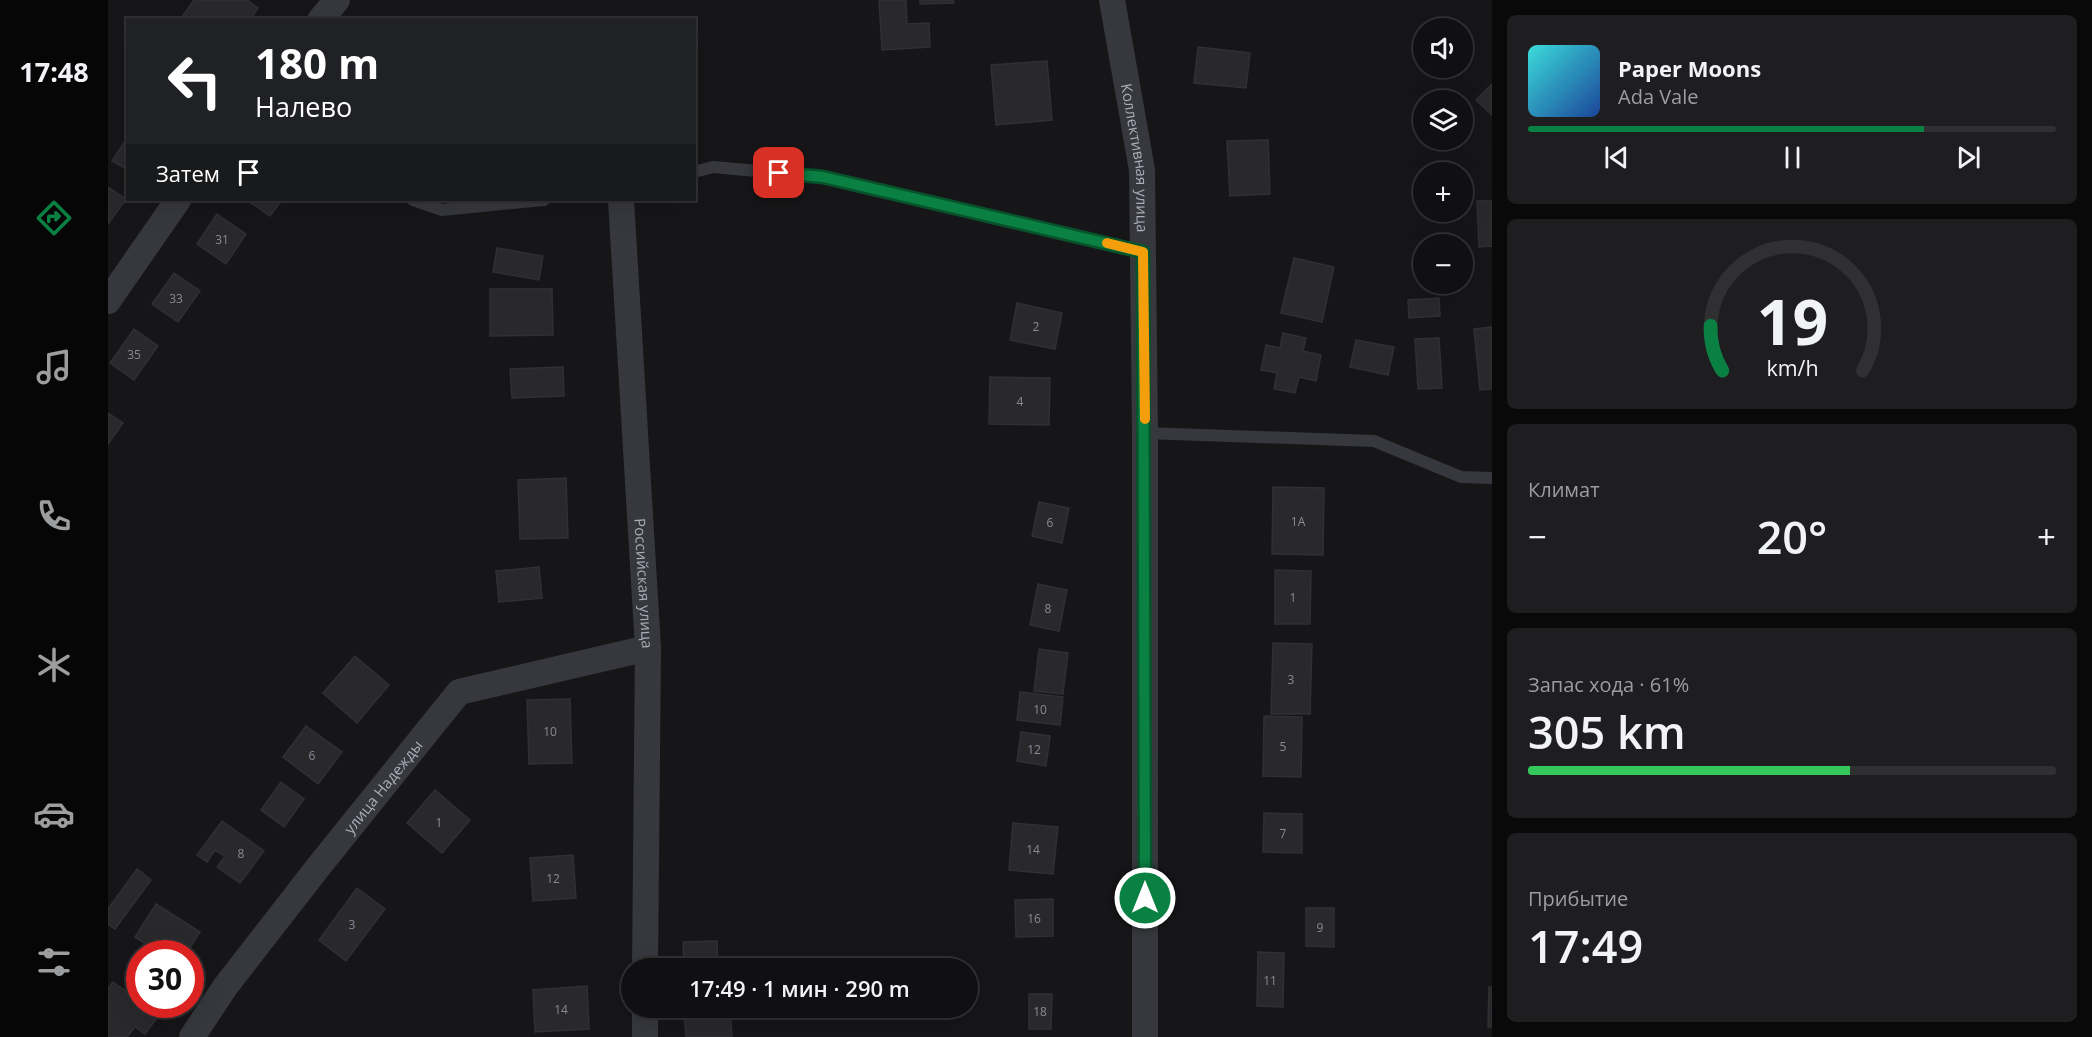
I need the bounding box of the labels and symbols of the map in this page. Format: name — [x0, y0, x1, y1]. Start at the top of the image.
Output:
street label: Коллективная улица — [1117, 82, 1153, 233]
pin — [753, 147, 804, 198]
house number: 31 — [215, 231, 229, 248]
house number: 33 — [169, 290, 183, 307]
house number: 2 — [1033, 318, 1040, 335]
house number: 35 — [127, 346, 141, 363]
house number: 4 — [1017, 393, 1024, 410]
house number: 1А — [1291, 513, 1306, 530]
house number: 6 — [1047, 514, 1054, 531]
street label: Российская улица — [630, 518, 658, 649]
house number: 1 — [1290, 589, 1296, 606]
house number: 8 — [1045, 600, 1052, 617]
house number: 3 — [1288, 671, 1295, 688]
house number: 10 — [1033, 701, 1047, 718]
house number: 10 — [543, 723, 557, 740]
street label: улица Надежды — [339, 736, 427, 838]
house number: 5 — [1280, 738, 1287, 755]
house number: 12 — [1027, 741, 1041, 758]
house number: 6 — [309, 747, 316, 764]
house number: 1 — [436, 814, 442, 831]
house number: 7 — [1280, 825, 1287, 842]
house number: 14 — [1026, 841, 1040, 858]
house number: 8 — [238, 845, 245, 862]
position arrow — [1113, 866, 1177, 930]
house number: 12 — [546, 870, 560, 887]
house number: 16 — [1027, 910, 1041, 927]
house number: 3 — [349, 916, 356, 933]
house number: 9 — [1317, 919, 1324, 936]
speed limit sign: 30 — [126, 940, 204, 1018]
house number: 11 — [1263, 972, 1277, 989]
house number: 14 — [554, 1001, 568, 1018]
house number: 18 — [1033, 1003, 1047, 1020]

